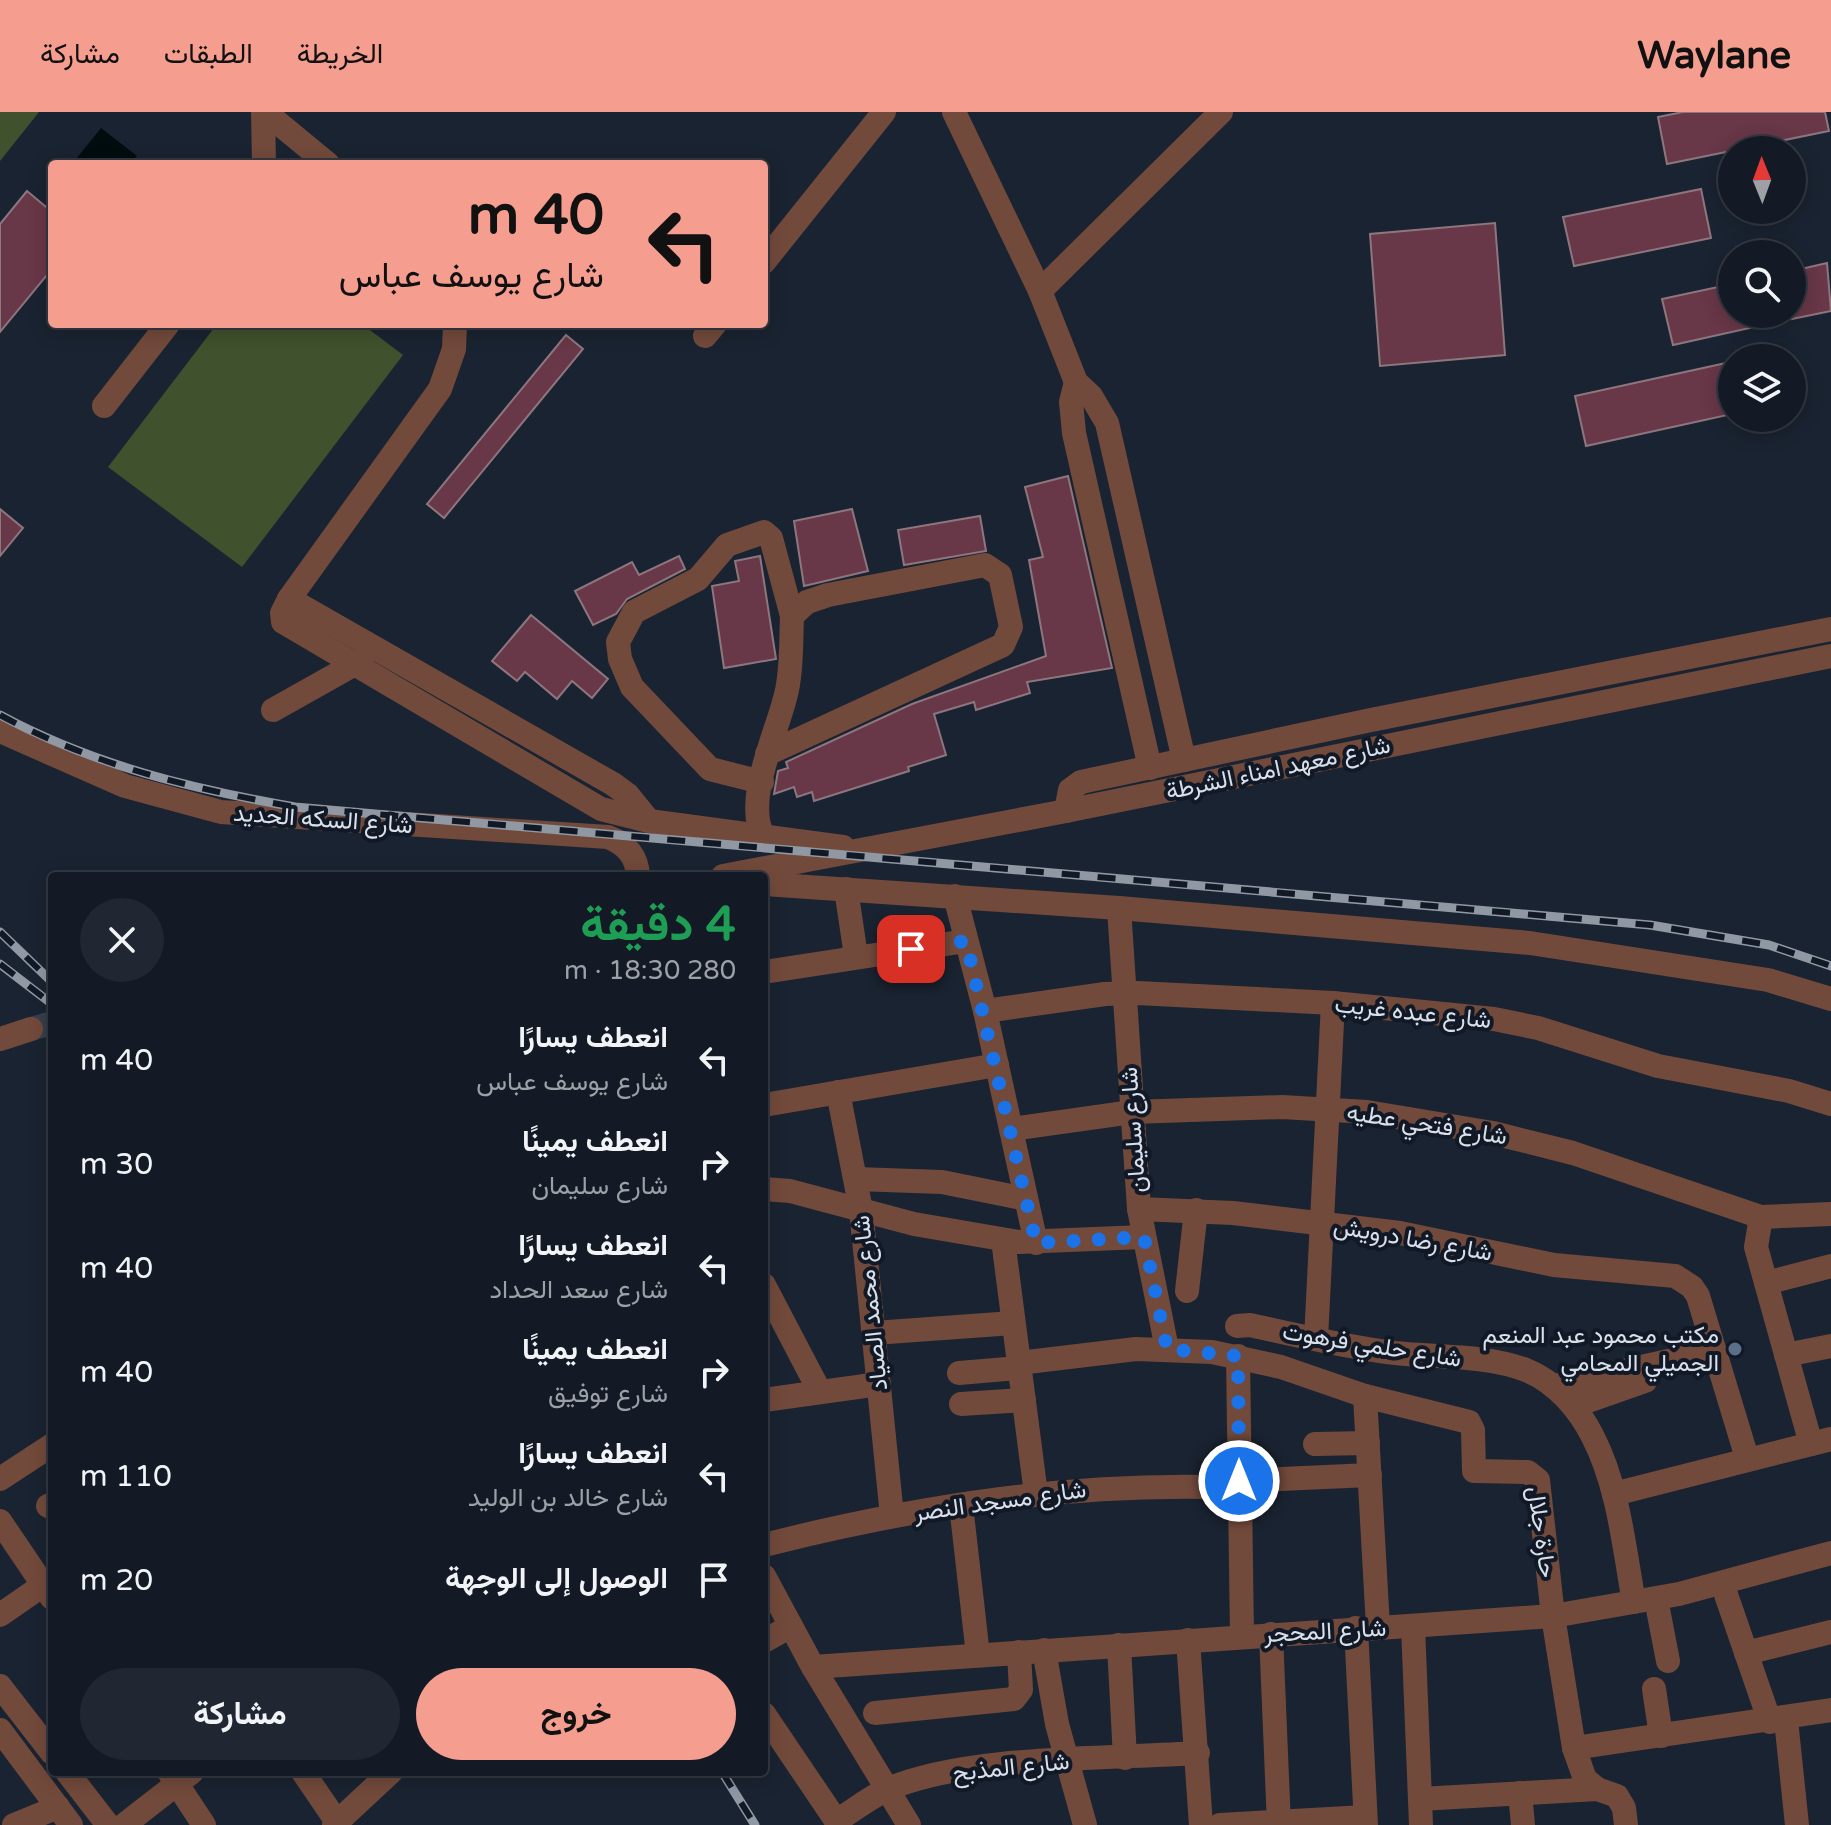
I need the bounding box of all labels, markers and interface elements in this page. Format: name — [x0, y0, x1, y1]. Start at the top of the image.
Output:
text: Waylane — [1637, 33, 1791, 79]
text: مشاركة — [40, 37, 120, 71]
text: الطبقات — [164, 37, 253, 71]
text: الخريطة — [297, 37, 383, 71]
north arrow — [1718, 136, 1806, 224]
map controls — [1718, 136, 1806, 432]
text: 40 m — [468, 182, 604, 249]
icon: left — [632, 192, 736, 296]
button: search — [1718, 240, 1806, 328]
text: شارع يوسف عباس — [339, 254, 604, 297]
button: layers — [1718, 344, 1806, 432]
street label: شارع معهد امناء الشرطة — [1163, 731, 1393, 807]
street label: شارع السكه الحديد — [232, 799, 414, 841]
text: 4 دقيقة — [580, 896, 736, 954]
button: close — [80, 898, 164, 982]
pin — [877, 915, 945, 983]
icon: arrive — [889, 927, 933, 971]
text: 280 m · 18:30 — [564, 955, 736, 986]
street label: شارع عبده غريب — [1333, 990, 1493, 1036]
text: انعطف يسارًا — [518, 1019, 668, 1056]
icon: left — [692, 1038, 736, 1082]
text: 40 m — [80, 1042, 153, 1079]
text: شارع يوسف عباس — [476, 1066, 668, 1097]
street label: شارع سليمان — [1115, 1066, 1153, 1194]
street label: شارع فتحي عطيه — [1344, 1097, 1509, 1155]
text: انعطف يمينًا — [522, 1123, 668, 1160]
icon: right — [692, 1142, 736, 1186]
text: 30 m — [80, 1146, 153, 1183]
text: شارع سليمان — [531, 1170, 668, 1201]
street label: شارع رضا درويش — [1331, 1211, 1495, 1269]
street label: شارع محمد الصياد — [847, 1214, 895, 1392]
text: انعطف يسارًا — [518, 1227, 668, 1264]
icon: left — [692, 1246, 736, 1290]
text: 40 m — [80, 1250, 153, 1287]
text: شارع سعد الحداد — [489, 1274, 668, 1305]
street label: شارع حلمي فرهوت — [1280, 1317, 1463, 1378]
place label: مكتب محمود عبد المنعم الجميلي المحامي — [1482, 1321, 1719, 1382]
text: انعطف يمينًا — [522, 1331, 668, 1368]
marker: مكتب محمود عبد المنعم الجميلي المحامي — [1726, 1340, 1744, 1358]
icon: right — [692, 1350, 736, 1394]
text: 40 m — [80, 1354, 153, 1391]
text: شارع توفيق — [548, 1378, 668, 1409]
text: انعطف يسارًا — [518, 1435, 668, 1472]
position arrow — [1197, 1439, 1281, 1523]
icon: left — [692, 1454, 736, 1498]
text: 110 m — [80, 1458, 172, 1495]
street label: شارع مسجد النصر — [911, 1475, 1088, 1529]
text: شارع خالد بن الوليد — [468, 1482, 668, 1513]
street label: حارة جلال — [1521, 1484, 1562, 1580]
icon: arrive — [692, 1558, 736, 1602]
text: الوصول إلى الوجهة — [445, 1560, 668, 1597]
text: 20 m — [80, 1562, 153, 1599]
street label: شارع المحجر — [1262, 1614, 1387, 1650]
button: مشاركة — [80, 1668, 400, 1760]
button: خروج — [416, 1668, 736, 1760]
street label: شارع المذبح — [951, 1747, 1071, 1790]

